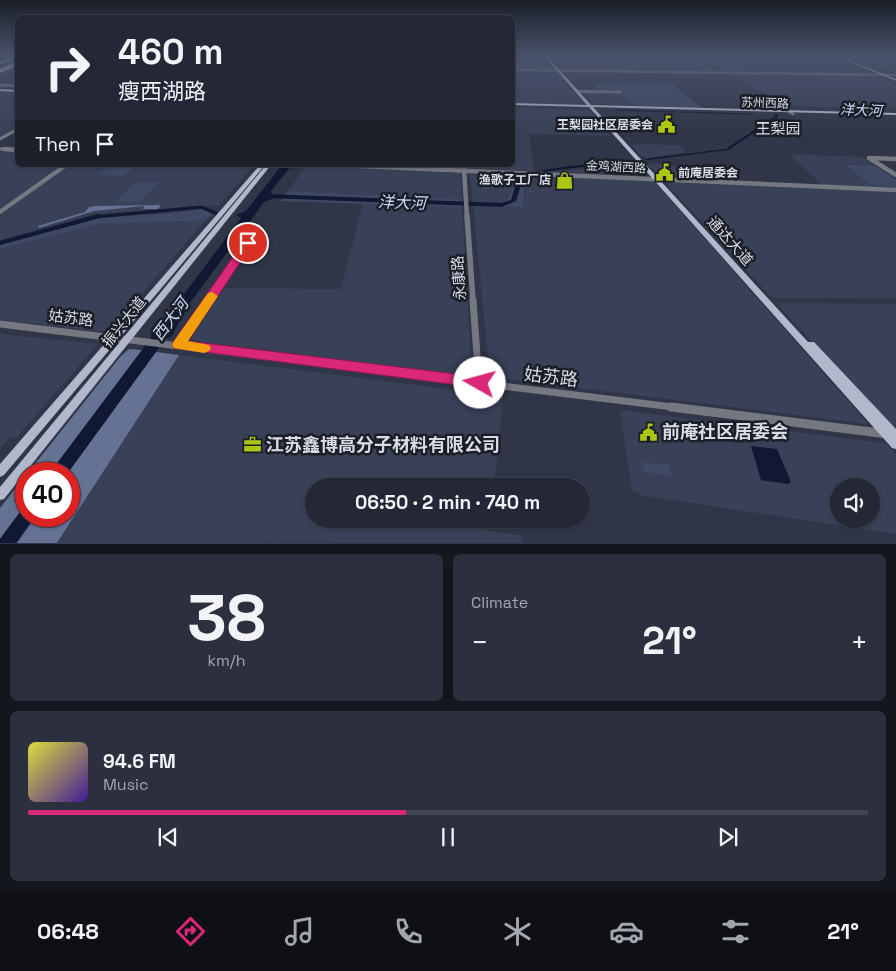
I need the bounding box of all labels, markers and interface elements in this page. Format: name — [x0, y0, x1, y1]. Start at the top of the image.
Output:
text: 460 m — [118, 30, 223, 74]
icon: right — [35, 35, 100, 100]
text: 瘦西湖路 — [118, 77, 206, 105]
street label: 苏州西路 — [741, 94, 789, 112]
water label: 洋大河 — [840, 100, 885, 120]
public building icon: 王梨园社区居委会 — [657, 115, 677, 135]
place label: 王梨园社区居委会 — [557, 117, 653, 133]
district label: 王梨园 — [755, 119, 801, 138]
icon: arrive — [91, 130, 119, 158]
text: Then — [35, 132, 81, 157]
street label: 金鸡湖西路 — [586, 157, 646, 177]
public building icon: 前庵居委会 — [654, 163, 674, 183]
place label: 前庵居委会 — [678, 165, 738, 181]
shop icon: 渔歌子工厂店 — [555, 170, 575, 190]
place label: 渔歌子工厂店 — [479, 172, 551, 188]
water label: 洋大河 — [378, 191, 429, 214]
street label: 通达大道 — [703, 212, 758, 269]
pin — [227, 222, 269, 264]
icon: arrive — [234, 229, 262, 257]
street label: 永康路 — [447, 255, 470, 301]
water label: 西大河 — [148, 291, 195, 345]
street label: 振兴大道 — [97, 292, 150, 351]
street label: 姑苏路 — [48, 305, 95, 330]
position arrow — [453, 356, 505, 408]
street label: 姑苏路 — [523, 362, 579, 391]
place label: 前庵社区居委会 — [662, 420, 788, 443]
public building icon: 前庵社区居委会 — [638, 422, 658, 442]
place label: 江苏鑫博高分子材料有限公司 — [266, 433, 500, 456]
office icon: 江苏鑫博高分子材料有限公司 — [242, 435, 262, 455]
speed limit sign: 40 — [15, 462, 80, 527]
map controls — [830, 478, 880, 528]
button: sound — [830, 478, 880, 528]
text: 06:50 · 2 min · 740 m — [355, 490, 540, 515]
text: 38 — [187, 576, 266, 659]
text: Climate — [471, 592, 528, 613]
text: 21° — [642, 617, 697, 665]
text: − — [471, 624, 488, 660]
text: + — [851, 624, 868, 660]
text: km/h — [207, 650, 246, 671]
text: 94.6 FM — [103, 749, 176, 774]
text: Music — [103, 774, 149, 795]
icon: previous — [154, 823, 182, 851]
icon: pause — [434, 823, 462, 851]
icon: next — [714, 823, 742, 851]
icon: directions — [173, 914, 208, 949]
icon: music — [282, 914, 317, 949]
icon: phone — [391, 914, 426, 949]
icon: climate — [500, 914, 535, 949]
icon: car — [609, 914, 644, 949]
icon: filters — [718, 914, 753, 949]
text: 06:48 — [37, 917, 99, 945]
text: 21° — [827, 917, 859, 945]

